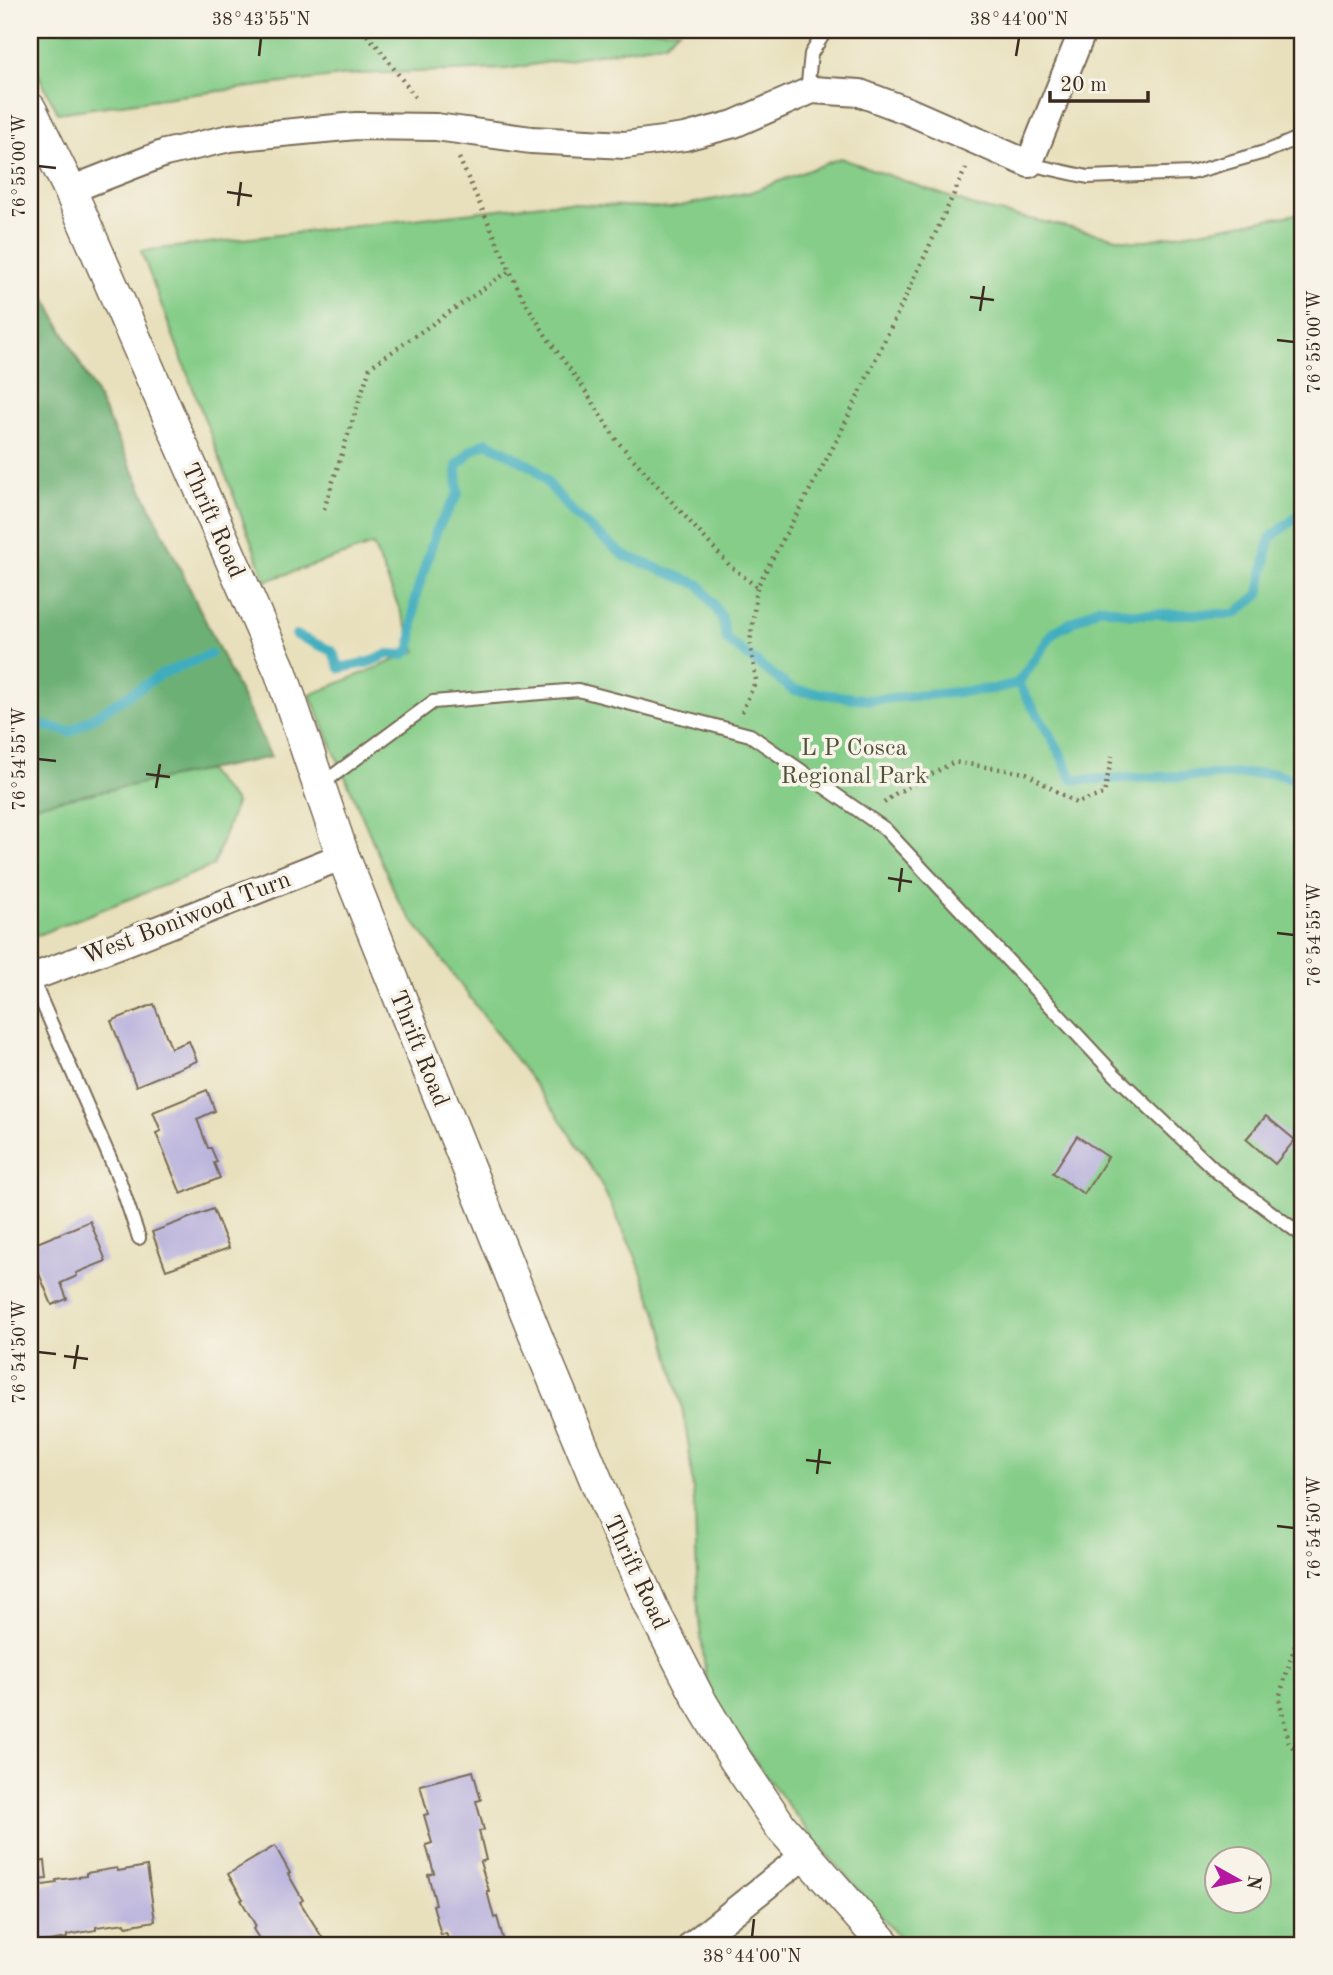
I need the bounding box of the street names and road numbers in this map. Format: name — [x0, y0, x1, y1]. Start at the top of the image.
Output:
street label: Thrift Road — [176, 460, 248, 582]
street label: West Boniwood Turn — [79, 868, 294, 970]
street label: Thrift Road — [384, 987, 452, 1110]
street label: Thrift Road — [598, 1512, 672, 1634]

